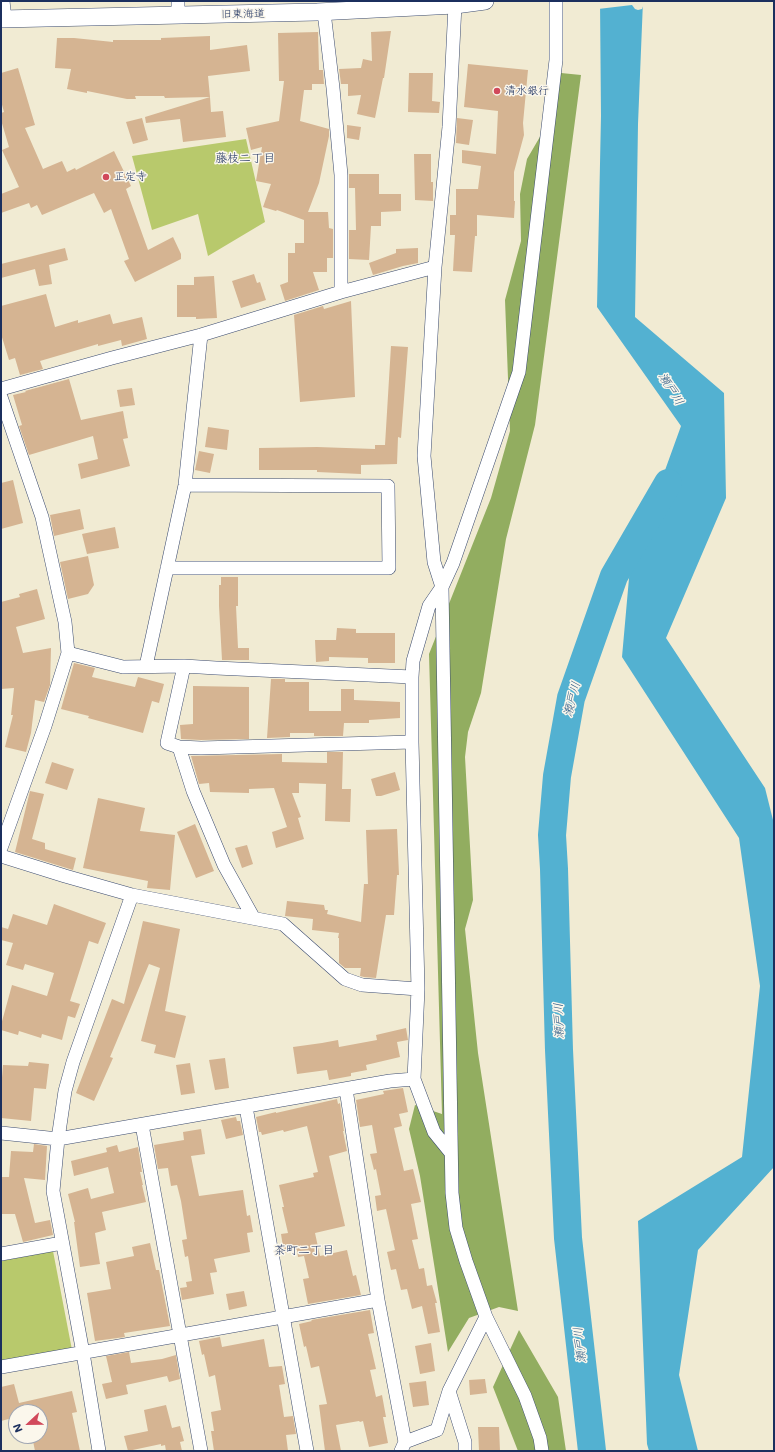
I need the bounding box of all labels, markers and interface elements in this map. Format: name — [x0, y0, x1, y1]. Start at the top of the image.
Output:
street label: 旧東海道 — [221, 7, 265, 21]
place label: 清水銀行 — [505, 84, 549, 98]
marker: 清水銀行 — [492, 86, 502, 96]
district label: 藤枝二丁目 — [215, 151, 275, 165]
place label: 正定寺 — [114, 170, 147, 184]
marker: 正定寺 — [101, 172, 111, 182]
water label: 瀬戸川 — [655, 370, 687, 408]
water label: 瀬戸川 — [560, 680, 584, 718]
water label: 瀬戸川 — [551, 1003, 567, 1039]
district label: 茶町二丁目 — [274, 1243, 334, 1257]
water label: 瀬戸川 — [571, 1326, 589, 1364]
north arrow — [8, 1404, 48, 1444]
text: N — [9, 1422, 26, 1435]

